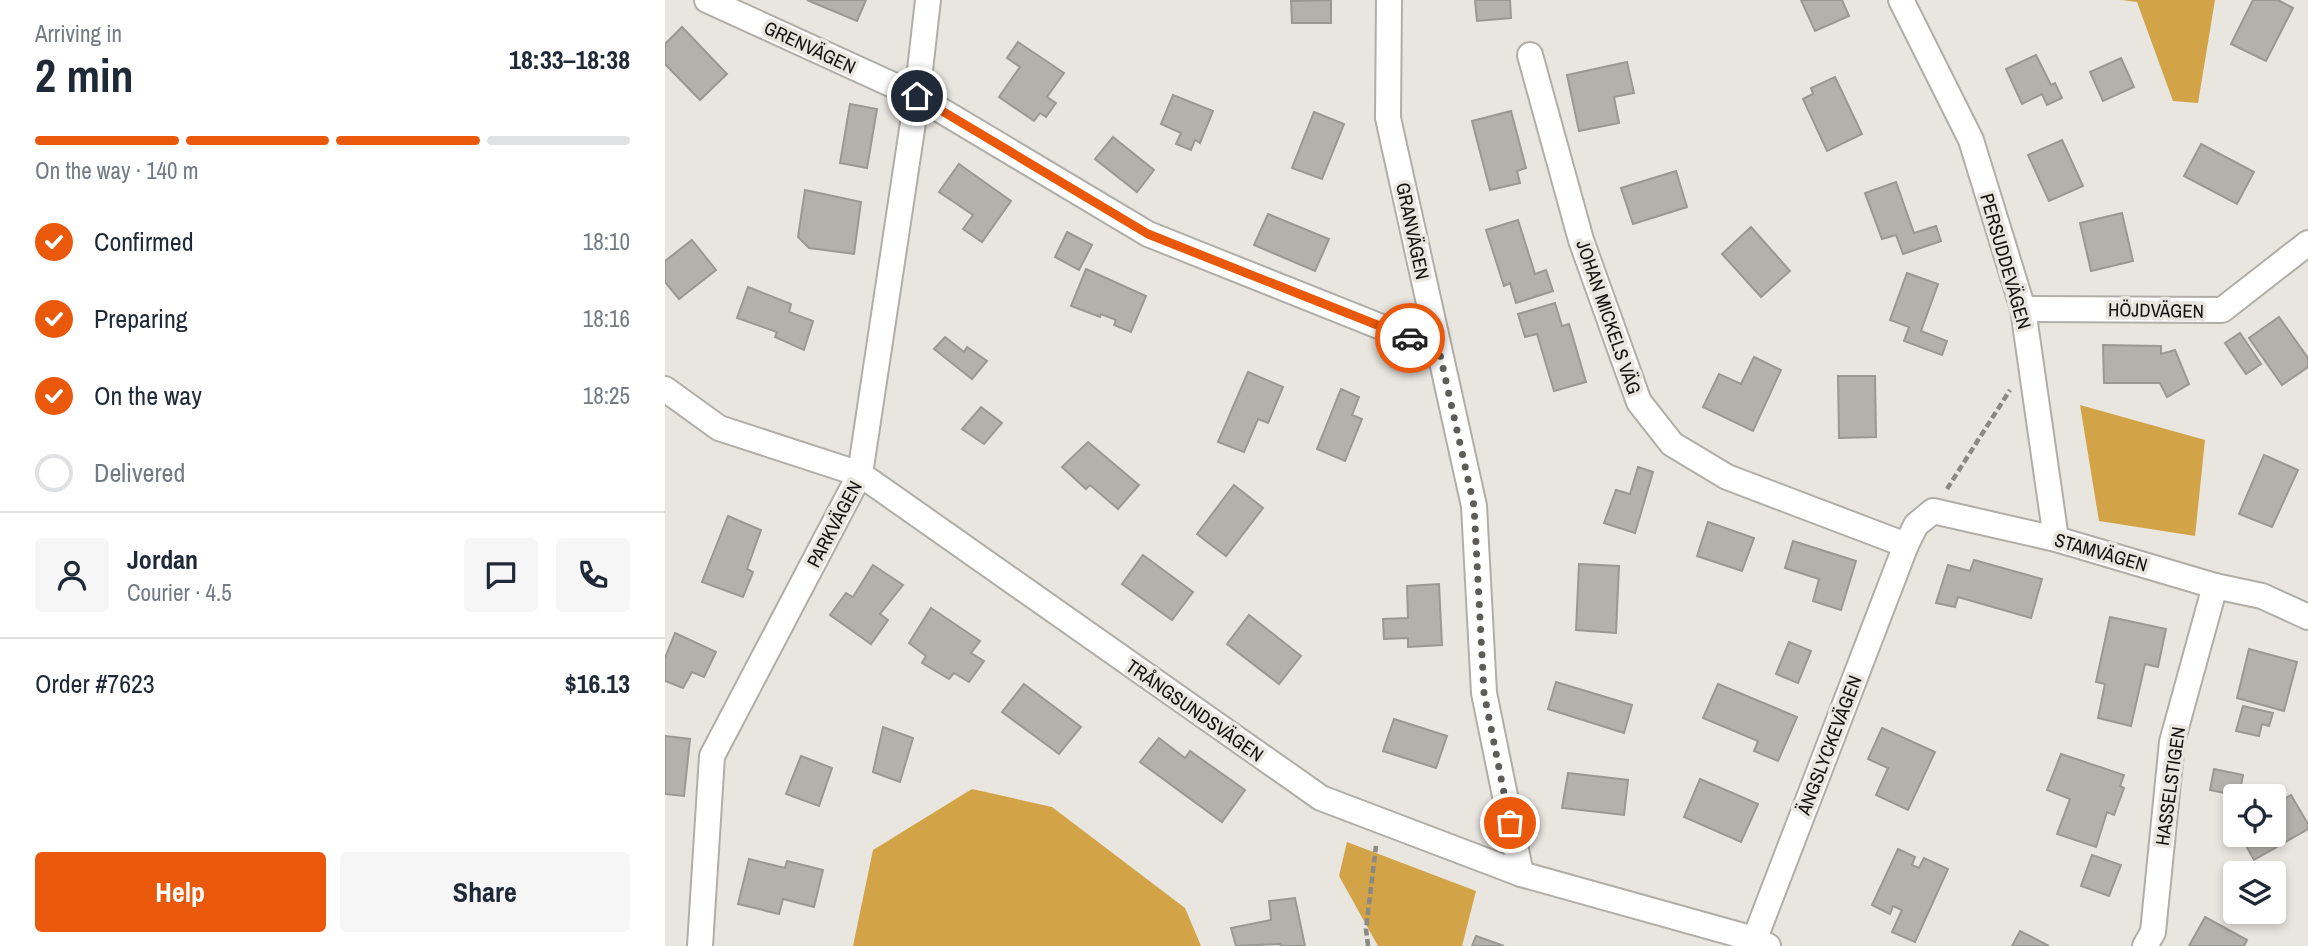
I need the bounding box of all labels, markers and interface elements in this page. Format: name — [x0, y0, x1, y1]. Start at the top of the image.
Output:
street label: GRENVÄGEN — [760, 14, 860, 80]
text: Arriving in — [35, 18, 122, 49]
text: 18:33–18:38 — [509, 42, 630, 77]
text: 2 min — [35, 44, 134, 106]
pin — [887, 66, 947, 126]
icon: home — [898, 77, 936, 115]
text: On the way · 140 m — [35, 155, 199, 186]
street label: GRANVÄGEN — [1390, 180, 1436, 282]
street label: PERSUDDEVÄGEN — [1974, 190, 2038, 332]
icon: check — [35, 223, 73, 261]
text: Confirmed — [94, 224, 194, 259]
text: 18:10 — [583, 226, 630, 257]
street label: JOHAN MICKELS VÄG — [1570, 236, 1648, 398]
street label: HÖJDVÄGEN — [2108, 296, 2204, 324]
icon: check — [35, 300, 73, 338]
text: Preparing — [94, 301, 188, 336]
text: 18:16 — [583, 303, 630, 334]
courier — [1375, 303, 1445, 373]
icon: car — [1391, 319, 1429, 357]
icon: check — [35, 377, 73, 415]
text: On the way — [94, 378, 202, 413]
text: 18:25 — [583, 380, 630, 411]
text: Delivered — [94, 455, 185, 490]
street label: PARKVÄGEN — [800, 476, 868, 572]
street label: STAMVÄGEN — [2051, 526, 2151, 578]
button: person — [35, 538, 109, 612]
button: chat — [464, 538, 538, 612]
button: phone — [556, 538, 630, 612]
text: Jordan — [127, 542, 198, 577]
text: Courier · 4.5 — [127, 577, 232, 608]
street label: TRÅNGSUNDSVÄGEN — [1121, 653, 1269, 767]
text: Order #7623 — [35, 666, 155, 701]
text: $16.13 — [565, 666, 630, 701]
street label: ÄNGSLYCKEVÄGEN — [1790, 671, 1868, 819]
street label: HASSELSTIGEN — [2149, 725, 2191, 847]
map controls — [2223, 784, 2286, 924]
button: locate — [2223, 784, 2286, 847]
pin — [1480, 793, 1540, 853]
icon: bag — [1491, 804, 1529, 842]
button: Help — [35, 852, 326, 932]
button: Share — [340, 852, 630, 932]
button: layers — [2223, 861, 2286, 924]

